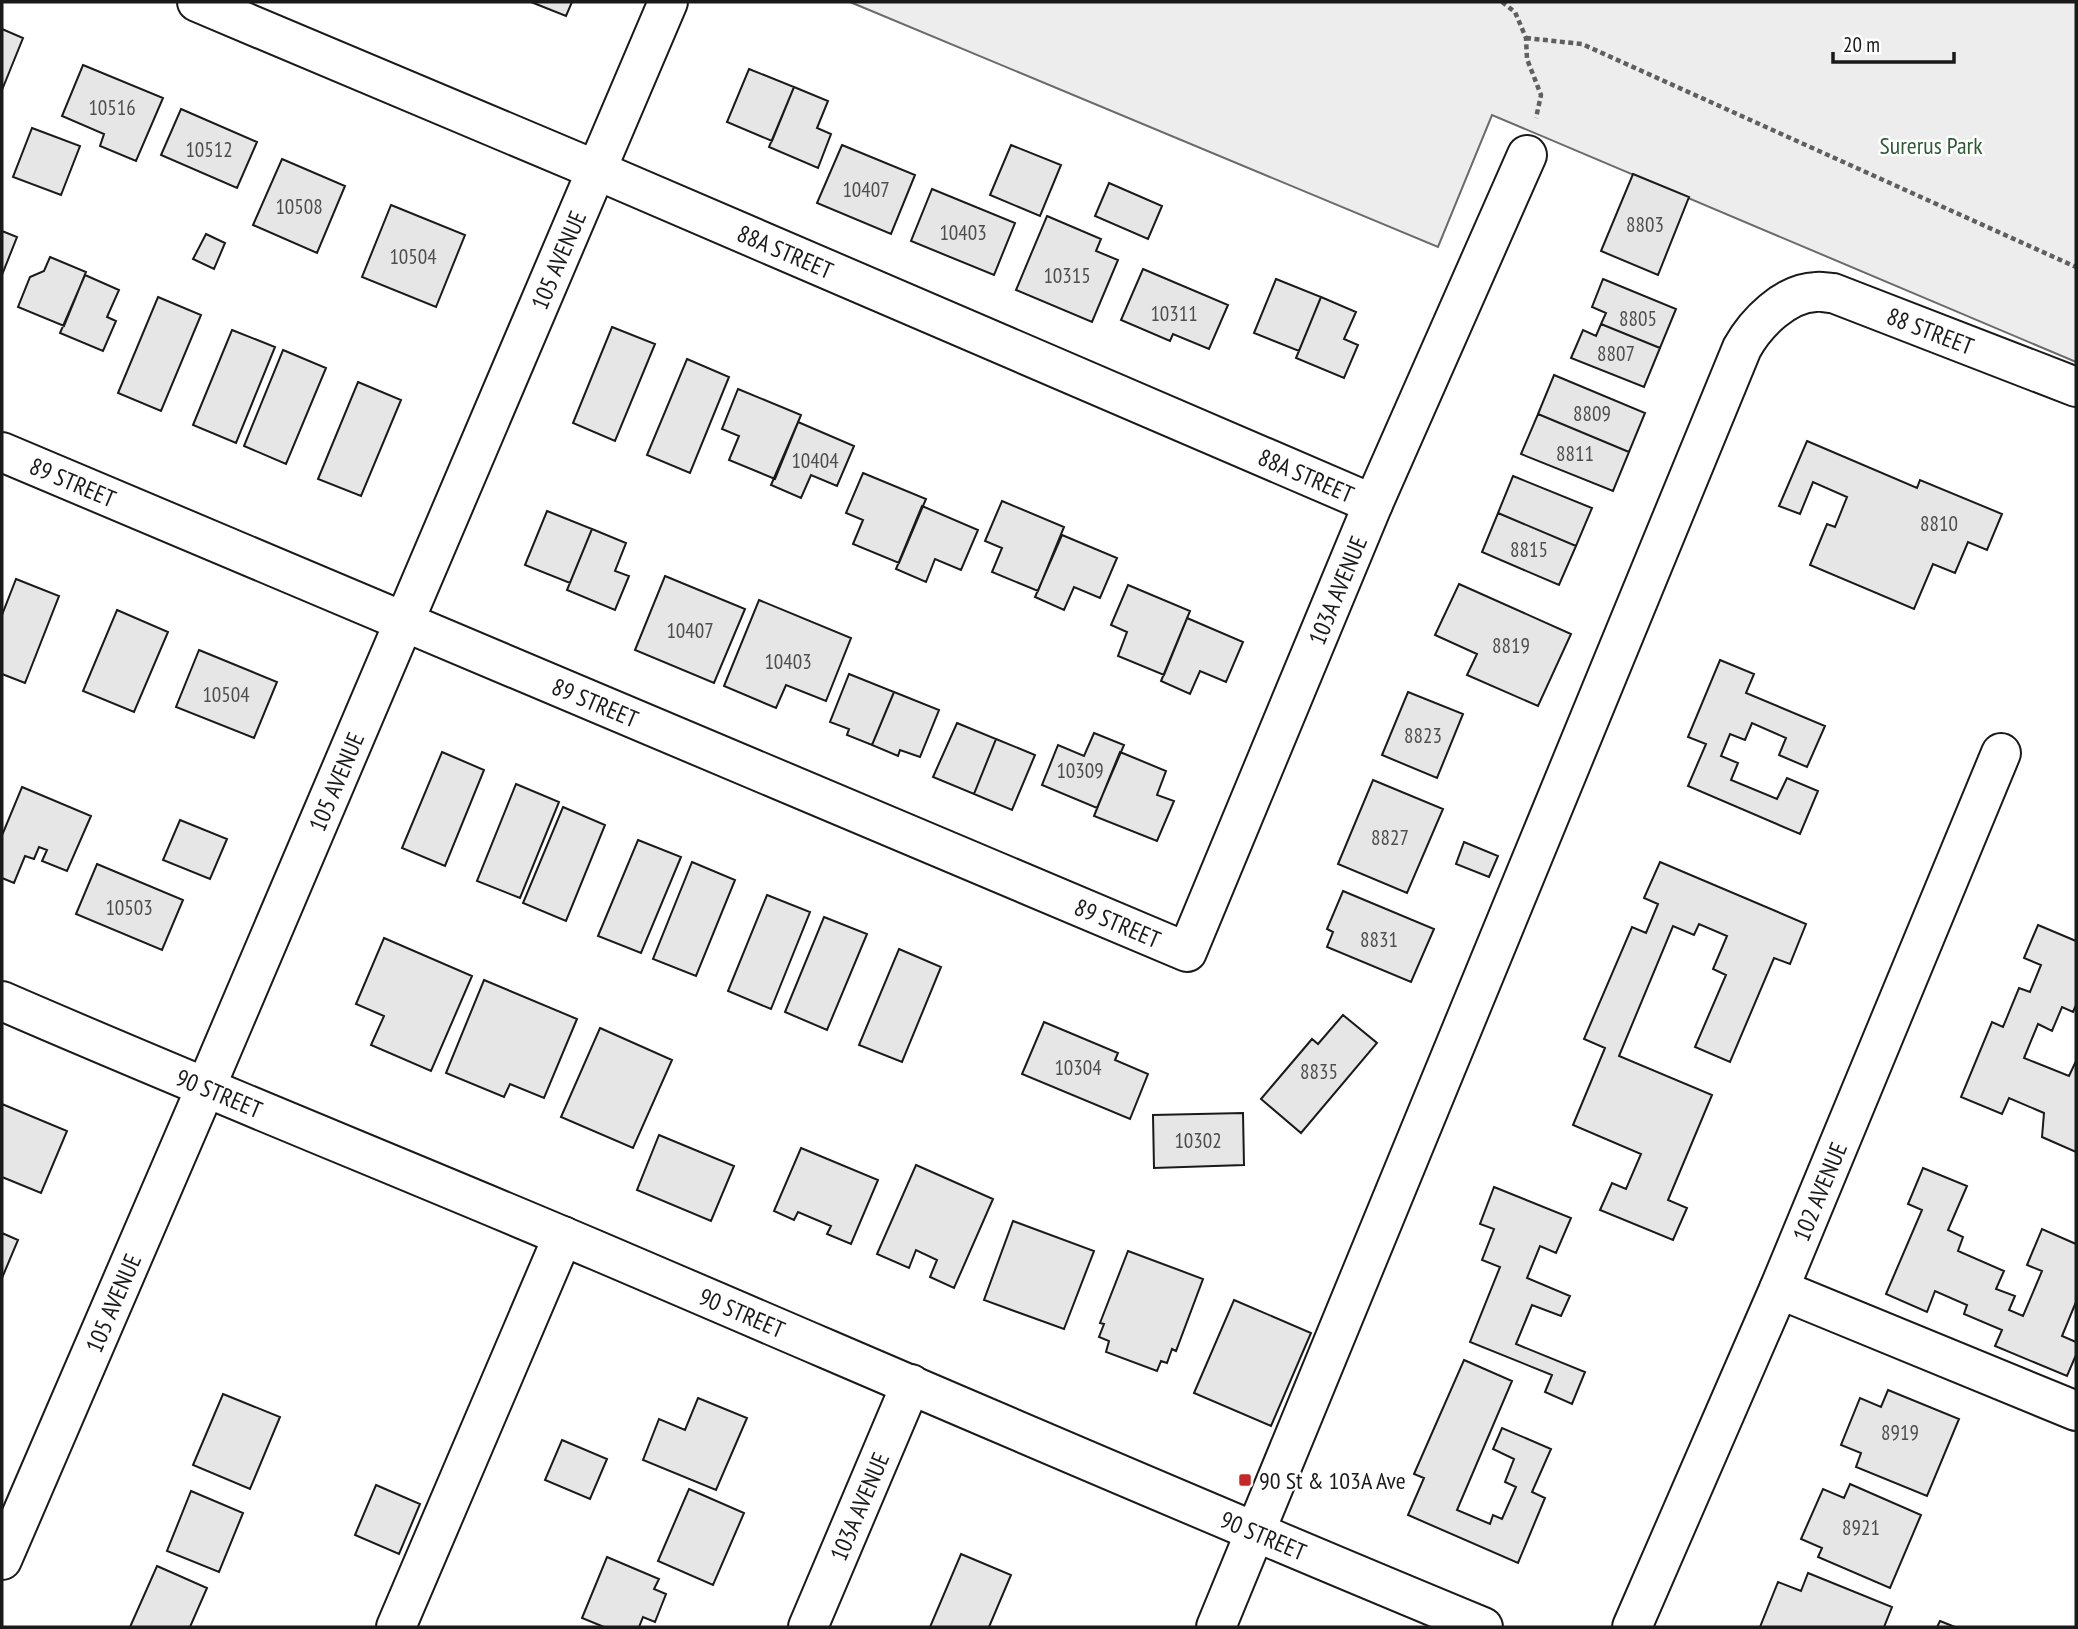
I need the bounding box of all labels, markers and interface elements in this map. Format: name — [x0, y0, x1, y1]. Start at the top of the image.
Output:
scale bar — [1833, 21, 1954, 65]
text: 20 m — [1843, 31, 1880, 58]
house number: 10516 — [88, 94, 136, 121]
park label: Surerus Park — [1879, 130, 1983, 161]
house number: 10512 — [185, 136, 233, 163]
house number: 10407 — [842, 176, 890, 203]
house number: 10508 — [275, 193, 323, 220]
street label: 105 AVENUE — [523, 206, 593, 314]
house number: 8803 — [1626, 211, 1664, 238]
street label: 88A STREET — [733, 217, 838, 286]
house number: 10403 — [939, 219, 987, 246]
house number: 10504 — [389, 243, 437, 270]
house number: 10315 — [1043, 262, 1091, 289]
house number: 10311 — [1150, 300, 1198, 327]
street label: 88 STREET — [1883, 300, 1979, 362]
house number: 8805 — [1619, 305, 1657, 332]
house number: 8807 — [1597, 340, 1635, 367]
house number: 8809 — [1573, 400, 1611, 427]
house number: 8811 — [1556, 440, 1594, 467]
street label: 88A STREET — [1254, 441, 1359, 510]
house number: 10404 — [791, 447, 839, 474]
street label: 89 STREET — [25, 450, 121, 514]
house number: 8810 — [1920, 510, 1958, 537]
street label: 103A AVENUE — [1301, 531, 1374, 649]
house number: 8815 — [1510, 536, 1548, 563]
house number: 10407 — [666, 617, 714, 644]
house number: 8819 — [1492, 632, 1530, 659]
house number: 10403 — [764, 648, 812, 675]
street label: 89 STREET — [548, 670, 643, 734]
house number: 10504 — [202, 681, 250, 708]
house number: 8823 — [1404, 722, 1442, 749]
street label: 105 AVENUE — [301, 727, 371, 836]
house number: 10309 — [1056, 757, 1104, 784]
house number: 8827 — [1371, 824, 1409, 851]
street label: 89 STREET — [1070, 891, 1166, 955]
house number: 10503 — [105, 894, 153, 921]
house number: 8831 — [1360, 926, 1398, 953]
house number: 10304 — [1054, 1054, 1102, 1081]
house number: 8835 — [1300, 1058, 1338, 1085]
street label: 90 STREET — [171, 1061, 267, 1125]
house number: 10302 — [1174, 1127, 1222, 1154]
street label: 102 AVENUE — [1785, 1137, 1854, 1246]
street label: 105 AVENUE — [78, 1249, 148, 1357]
street label: 90 STREET — [694, 1281, 790, 1345]
house number: 8919 — [1881, 1419, 1919, 1446]
street label: 103A AVENUE — [822, 1447, 896, 1565]
place label: 90 St & 103A Ave — [1259, 1465, 1406, 1496]
marker: 90 St & 103A Ave — [1237, 1472, 1253, 1488]
street label: 90 STREET — [1216, 1504, 1311, 1567]
house number: 8921 — [1842, 1514, 1880, 1541]

